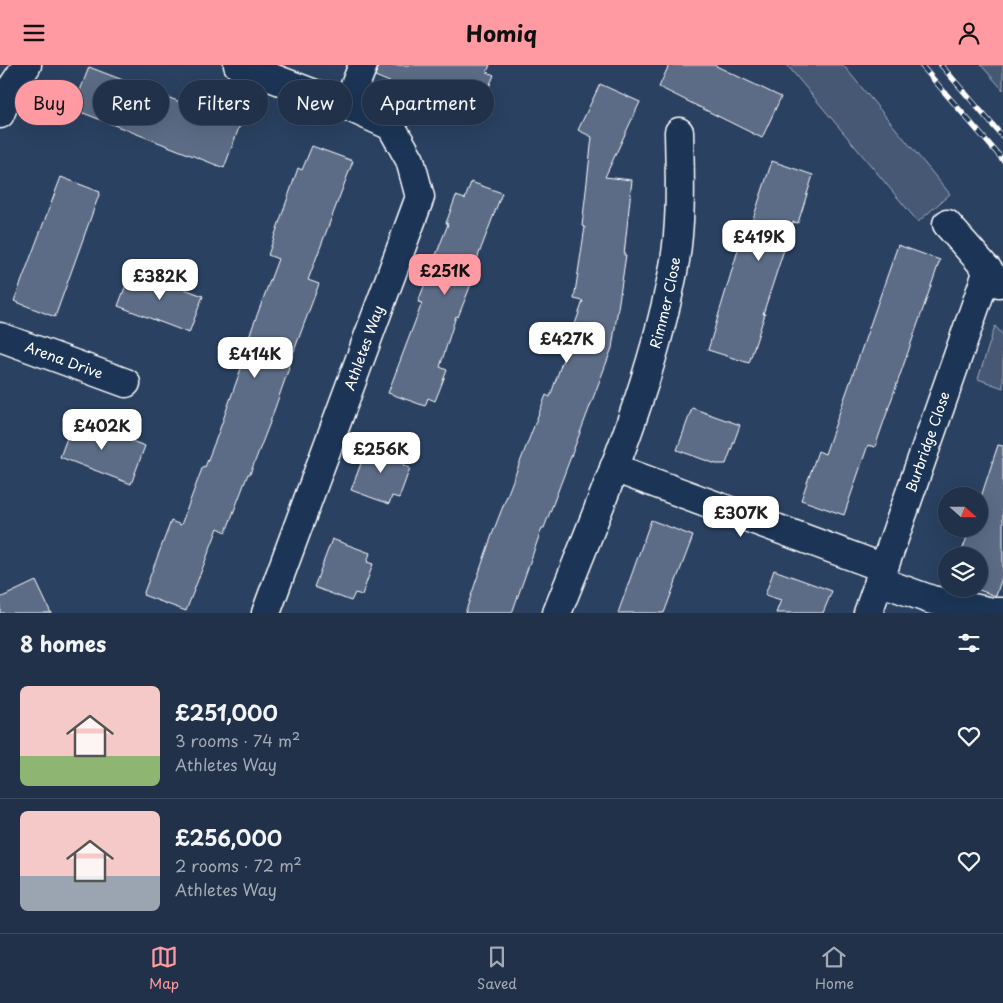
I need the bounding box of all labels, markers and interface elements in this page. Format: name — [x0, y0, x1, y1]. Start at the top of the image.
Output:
text: Homiq — [466, 16, 537, 49]
icon: menu — [20, 19, 48, 47]
icon: person — [955, 19, 983, 47]
chip: Buy — [15, 80, 83, 125]
chip: Rent — [93, 80, 169, 125]
chip: Filters — [179, 80, 268, 125]
chip: New — [278, 80, 352, 125]
chip: Apartment — [362, 80, 494, 125]
pin: £419K — [724, 219, 794, 262]
text: £419K — [733, 224, 785, 248]
pin: £251K — [410, 253, 480, 296]
street label: Rimmer Close — [644, 256, 685, 351]
text: £251K — [420, 258, 470, 282]
pin: £382K — [125, 259, 195, 301]
text: £382K — [133, 263, 187, 287]
street label: Athletes Way — [338, 302, 389, 393]
pin: £427K — [532, 321, 602, 364]
text: £427K — [540, 326, 594, 350]
street label: Arena Drive — [22, 336, 106, 384]
pin: £414K — [220, 337, 290, 379]
text: £414K — [229, 341, 281, 365]
street label: Burbridge Close — [900, 389, 955, 495]
pin: £402K — [67, 409, 137, 451]
text: £402K — [74, 413, 130, 437]
pin: £256K — [346, 431, 416, 474]
text: £256K — [353, 436, 409, 460]
north arrow — [938, 487, 988, 537]
map controls — [938, 487, 988, 597]
pin: £307K — [706, 495, 776, 538]
text: £307K — [714, 500, 768, 524]
button: layers — [938, 547, 988, 597]
text: 8 homes — [20, 627, 106, 659]
icon: filters — [955, 629, 983, 657]
text: £251,000 — [175, 696, 278, 728]
icon: home — [60, 706, 120, 766]
icon: heart — [955, 722, 983, 750]
text: 3 rooms · 74 m² — [175, 728, 300, 752]
text: Athletes Way — [175, 752, 277, 776]
text: £256,000 — [175, 821, 282, 853]
icon: home — [60, 831, 120, 891]
icon: heart — [955, 847, 983, 875]
text: 2 rooms · 72 m² — [175, 853, 302, 877]
text: Athletes Way — [175, 877, 277, 901]
tab: Map — [149, 943, 179, 994]
tab: Saved — [477, 943, 517, 994]
tab: Home — [815, 943, 854, 994]

